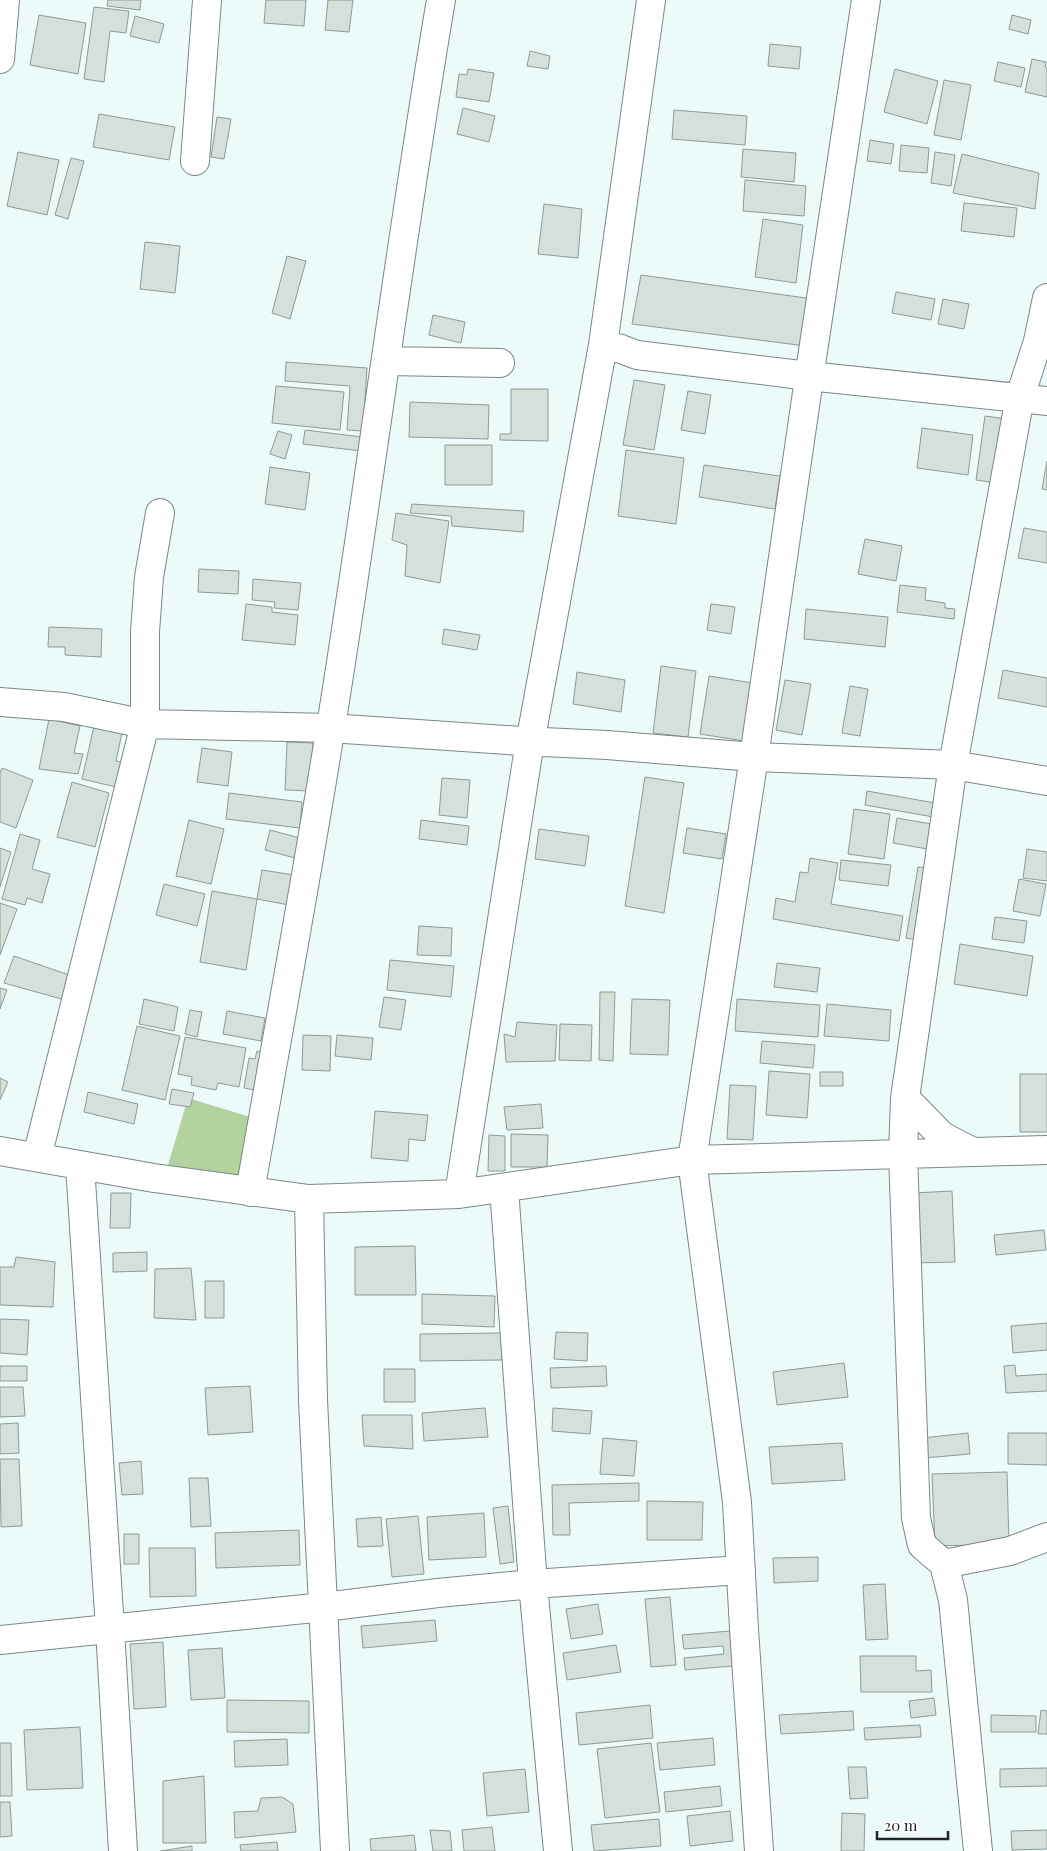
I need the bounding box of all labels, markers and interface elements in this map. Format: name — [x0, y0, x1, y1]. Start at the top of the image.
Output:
scale bar — [877, 1808, 948, 1840]
text: 20 m — [884, 1815, 918, 1835]

